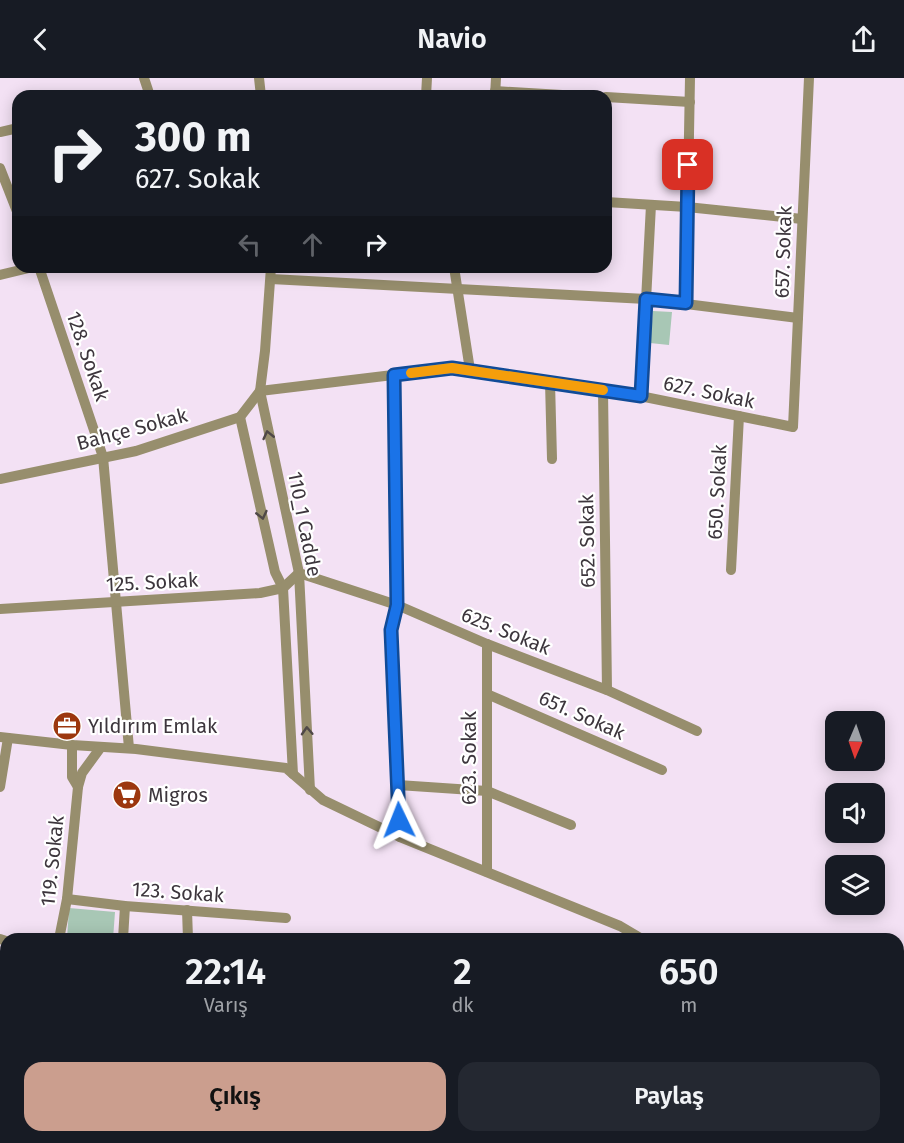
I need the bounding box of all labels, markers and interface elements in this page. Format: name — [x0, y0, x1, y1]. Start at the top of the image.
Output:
icon: back — [24, 23, 57, 56]
text: Navio — [417, 23, 487, 55]
icon: share — [847, 23, 880, 56]
text: 300 m — [135, 112, 251, 162]
icon: right — [36, 114, 114, 192]
pin — [662, 139, 713, 190]
icon: arrive — [671, 148, 704, 181]
text: 627. Sokak — [135, 163, 260, 195]
street label: 657. Sokak — [769, 204, 797, 299]
icon: left — [233, 228, 266, 261]
icon: ahead — [296, 228, 329, 261]
icon: right — [359, 228, 392, 261]
street label: 128. Sokak — [61, 308, 115, 405]
street label: 627. Sokak — [661, 371, 758, 414]
street label: Bahçe Sokak — [74, 402, 191, 456]
one-way arrow — [262, 430, 275, 440]
street label: 650. Sokak — [703, 443, 732, 540]
street label: 110_1 Cadde — [283, 469, 327, 579]
street label: 652. Sokak — [574, 493, 600, 588]
one-way arrow — [255, 510, 268, 520]
street label: 125. Sokak — [105, 568, 199, 596]
street label: 625. Sokak — [458, 602, 555, 660]
street label: 651. Sokak — [535, 685, 630, 745]
office icon: Yıldırım Emlak — [51, 710, 83, 742]
street label: 623. Sokak — [457, 710, 481, 805]
north arrow — [825, 711, 885, 771]
map controls — [825, 711, 885, 915]
place label: Yıldırım Emlak — [88, 714, 218, 738]
one-way arrow — [301, 727, 314, 736]
supermarket icon: Migros — [111, 779, 143, 811]
place label: Migros — [148, 783, 208, 807]
button: sound — [825, 783, 885, 843]
position arrow — [367, 788, 431, 852]
street label: 119. Sokak — [35, 814, 69, 908]
button: layers — [825, 855, 885, 915]
street label: 123. Sokak — [131, 877, 226, 907]
text: 22:14 — [185, 950, 266, 994]
text: 2 — [453, 950, 472, 994]
text: 650 — [659, 950, 719, 994]
text: Varış — [204, 993, 248, 1017]
text: dk — [451, 993, 474, 1017]
text: m — [680, 993, 697, 1017]
button: Çıkış — [24, 1062, 446, 1131]
button: Paylaş — [458, 1062, 880, 1131]

